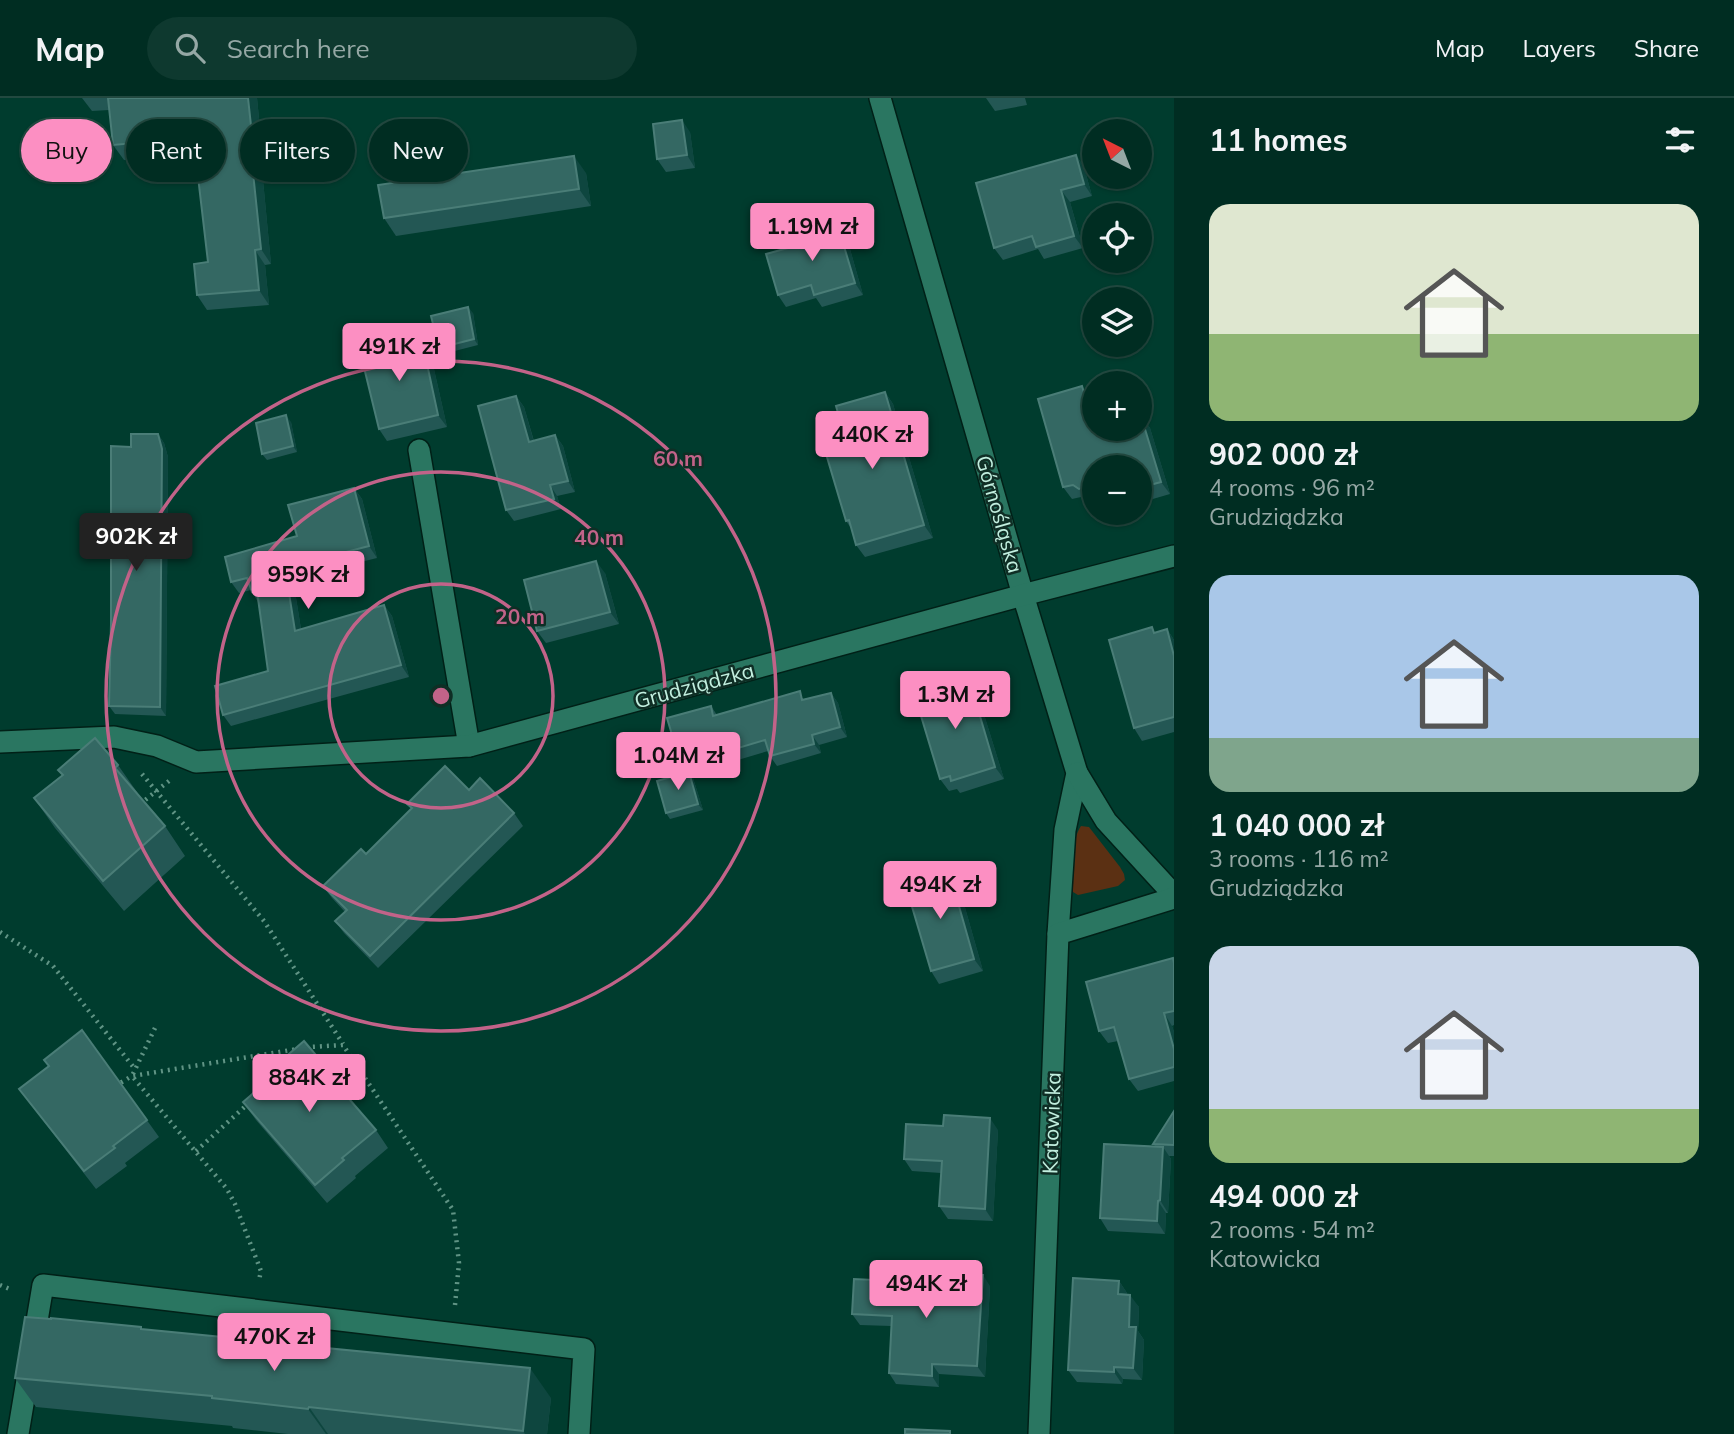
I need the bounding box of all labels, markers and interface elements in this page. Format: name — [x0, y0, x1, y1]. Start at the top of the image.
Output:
search box — [147, 17, 637, 80]
text: Map — [35, 28, 105, 69]
icon: search — [171, 29, 209, 67]
text: Search here — [227, 32, 370, 65]
text: Map — [1435, 33, 1484, 63]
text: Layers — [1522, 33, 1596, 63]
text: Share — [1634, 33, 1699, 63]
chip: Buy — [21, 119, 112, 182]
chip: Rent — [126, 119, 226, 182]
chip: Filters — [240, 119, 355, 182]
chip: New — [369, 119, 468, 182]
north arrow — [1082, 119, 1152, 189]
map controls — [1082, 119, 1152, 525]
text: 11 homes — [1209, 121, 1348, 159]
icon: filters — [1661, 121, 1699, 159]
button: locate — [1082, 203, 1152, 273]
pin: 1.19M zł — [740, 204, 884, 263]
text: 1.19M zł — [766, 211, 858, 240]
icon: home — [1391, 250, 1517, 376]
button: layers — [1082, 287, 1152, 357]
pin: 491K zł — [334, 324, 464, 383]
text: 491K zł — [358, 331, 440, 360]
button: + — [1082, 371, 1152, 441]
pin: 440K zł — [807, 412, 937, 471]
text: 440K zł — [831, 419, 913, 448]
text: 902 000 zł — [1209, 435, 1357, 473]
text: 60 m — [653, 445, 703, 471]
street label: Górnośląska — [971, 452, 1029, 576]
button: − — [1082, 455, 1152, 525]
text: 4 rooms · 96 m² — [1209, 473, 1375, 502]
text: Grudziądzka — [1209, 502, 1344, 531]
pin: 902K zł — [71, 514, 201, 573]
text: 902K zł — [95, 521, 177, 550]
text: 40 m — [574, 524, 624, 550]
pin: 959K zł — [243, 552, 373, 611]
text: 959K zł — [267, 559, 349, 588]
text: 20 m — [495, 603, 545, 629]
icon: home — [1391, 621, 1517, 747]
street label: Grudziądzka — [631, 657, 757, 713]
pin: 1.3M zł — [890, 672, 1020, 731]
text: 1.3M zł — [916, 679, 994, 708]
centre of rings — [429, 684, 453, 708]
pin: 1.04M zł — [606, 732, 750, 792]
text: 1.04M zł — [632, 740, 724, 769]
text: 1 040 000 zł — [1209, 806, 1383, 844]
text: 3 rooms · 116 m² — [1209, 844, 1389, 873]
pin: 494K zł — [875, 862, 1005, 921]
text: 494K zł — [899, 869, 981, 898]
text: Grudziądzka — [1209, 873, 1344, 902]
icon: home — [1391, 992, 1517, 1118]
pin: 884K zł — [244, 1054, 374, 1114]
text: 884K zł — [268, 1062, 350, 1091]
street label: Katowicka — [1036, 1072, 1066, 1174]
text: 494 000 zł — [1209, 1177, 1357, 1215]
text: 2 rooms · 54 m² — [1209, 1215, 1375, 1244]
text: Katowicka — [1209, 1244, 1321, 1273]
pin: 494K zł — [861, 1260, 991, 1320]
text: 494K zł — [885, 1268, 967, 1297]
pin: 470K zł — [209, 1314, 339, 1373]
text: 470K zł — [233, 1321, 315, 1350]

